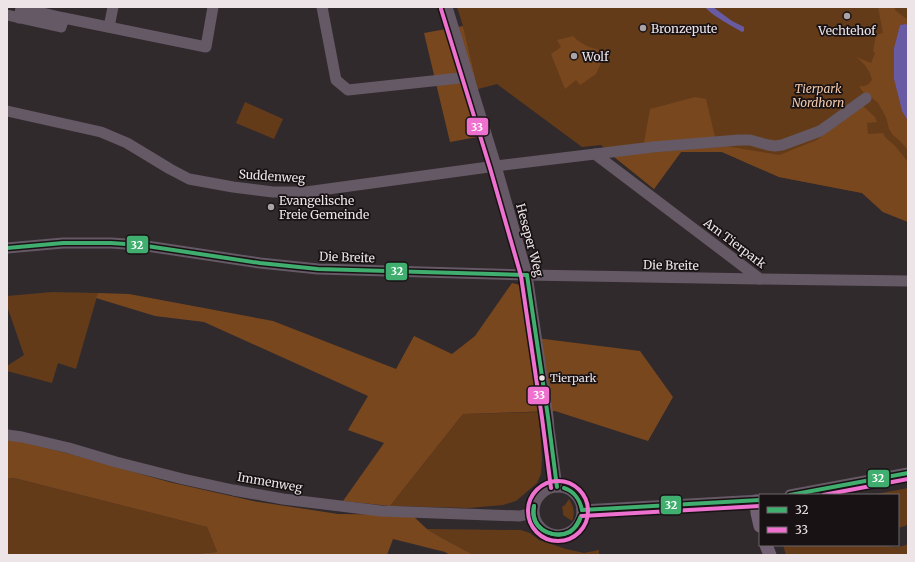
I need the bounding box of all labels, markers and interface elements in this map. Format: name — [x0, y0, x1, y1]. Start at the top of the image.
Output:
marker: Vechtehof — [842, 11, 852, 21]
place label: Bronzepute — [651, 21, 717, 36]
marker: Bronzepute — [638, 23, 648, 33]
place label: Vechtehof — [817, 23, 876, 38]
place label: Wolf — [581, 49, 609, 64]
marker: Wolf — [569, 51, 579, 61]
park label: Tierpark Nordhorn — [792, 81, 844, 110]
line badge: 33 — [466, 117, 489, 136]
text: 33 — [471, 120, 483, 134]
street label: Suddenweg — [238, 166, 307, 186]
place label: Evangelische Freie Gemeinde — [279, 193, 369, 222]
marker: Evangelische Freie Gemeinde — [266, 202, 276, 212]
street label: Heseper Weg — [513, 202, 547, 279]
street label: Am Tierpark — [700, 214, 769, 271]
line badge: 32 — [126, 235, 149, 254]
text: 32 — [131, 238, 144, 252]
street label: Die Breite — [319, 249, 375, 265]
street label: Die Breite — [643, 257, 699, 273]
line badge: 32 — [385, 262, 408, 281]
text: 32 — [391, 264, 404, 278]
place label: Tierpark — [550, 371, 596, 385]
marker: Tierpark — [537, 373, 547, 383]
line badge: 33 — [527, 386, 550, 405]
text: 33 — [533, 388, 545, 402]
street label: Immenweg — [236, 469, 304, 495]
line badge: 32 — [867, 469, 890, 488]
text: 32 — [872, 471, 885, 485]
legend — [759, 494, 899, 546]
line badge: 32 — [660, 495, 682, 515]
text: 32 — [665, 498, 678, 512]
text: 32 — [795, 502, 809, 517]
text: 33 — [795, 522, 808, 537]

